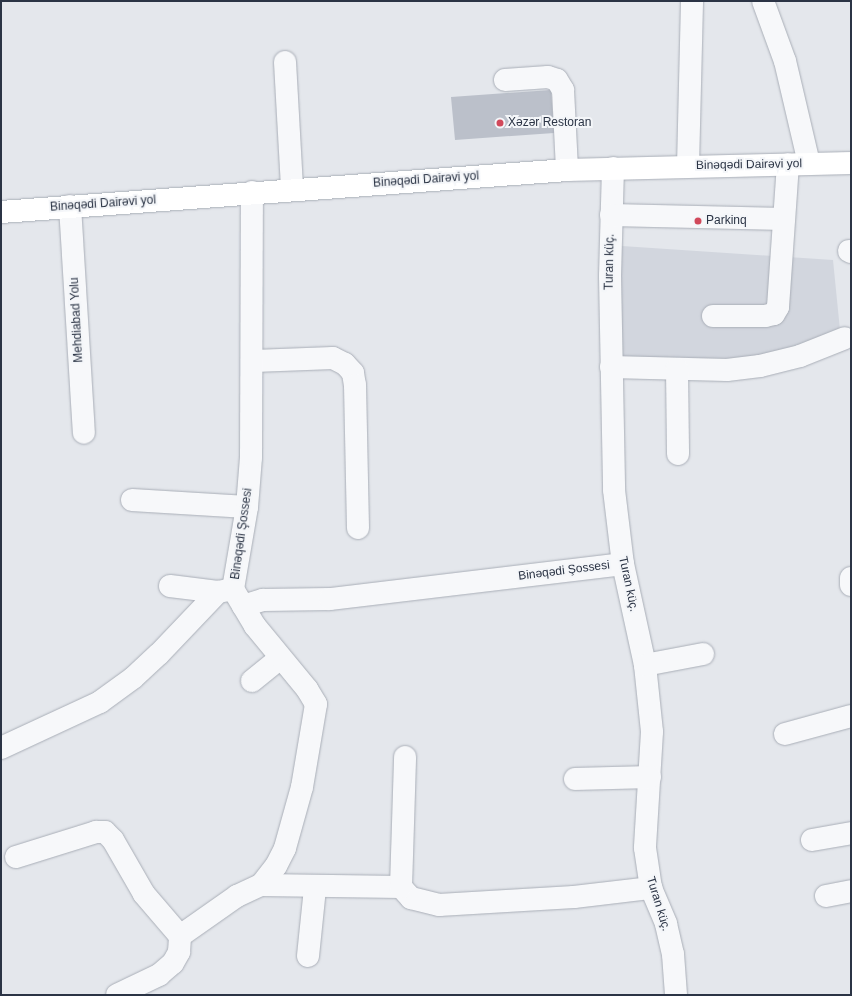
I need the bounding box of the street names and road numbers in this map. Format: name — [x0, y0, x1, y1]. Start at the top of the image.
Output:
street label: Binəqədi Dairəvi yol — [696, 157, 802, 173]
street label: Binəqədi Dairəvi yol — [373, 169, 479, 191]
street label: Binəqədi Dairəvi yol — [50, 193, 156, 215]
street label: Turan küç. — [602, 234, 618, 290]
street label: Mehdiabad Yolu — [68, 277, 86, 363]
street label: Binəqədi Şossesi — [228, 487, 256, 581]
street label: Turan küç. — [615, 555, 641, 613]
street label: Binəqədi Şossesi — [517, 558, 611, 584]
street label: Turan küç. — [643, 875, 673, 933]

